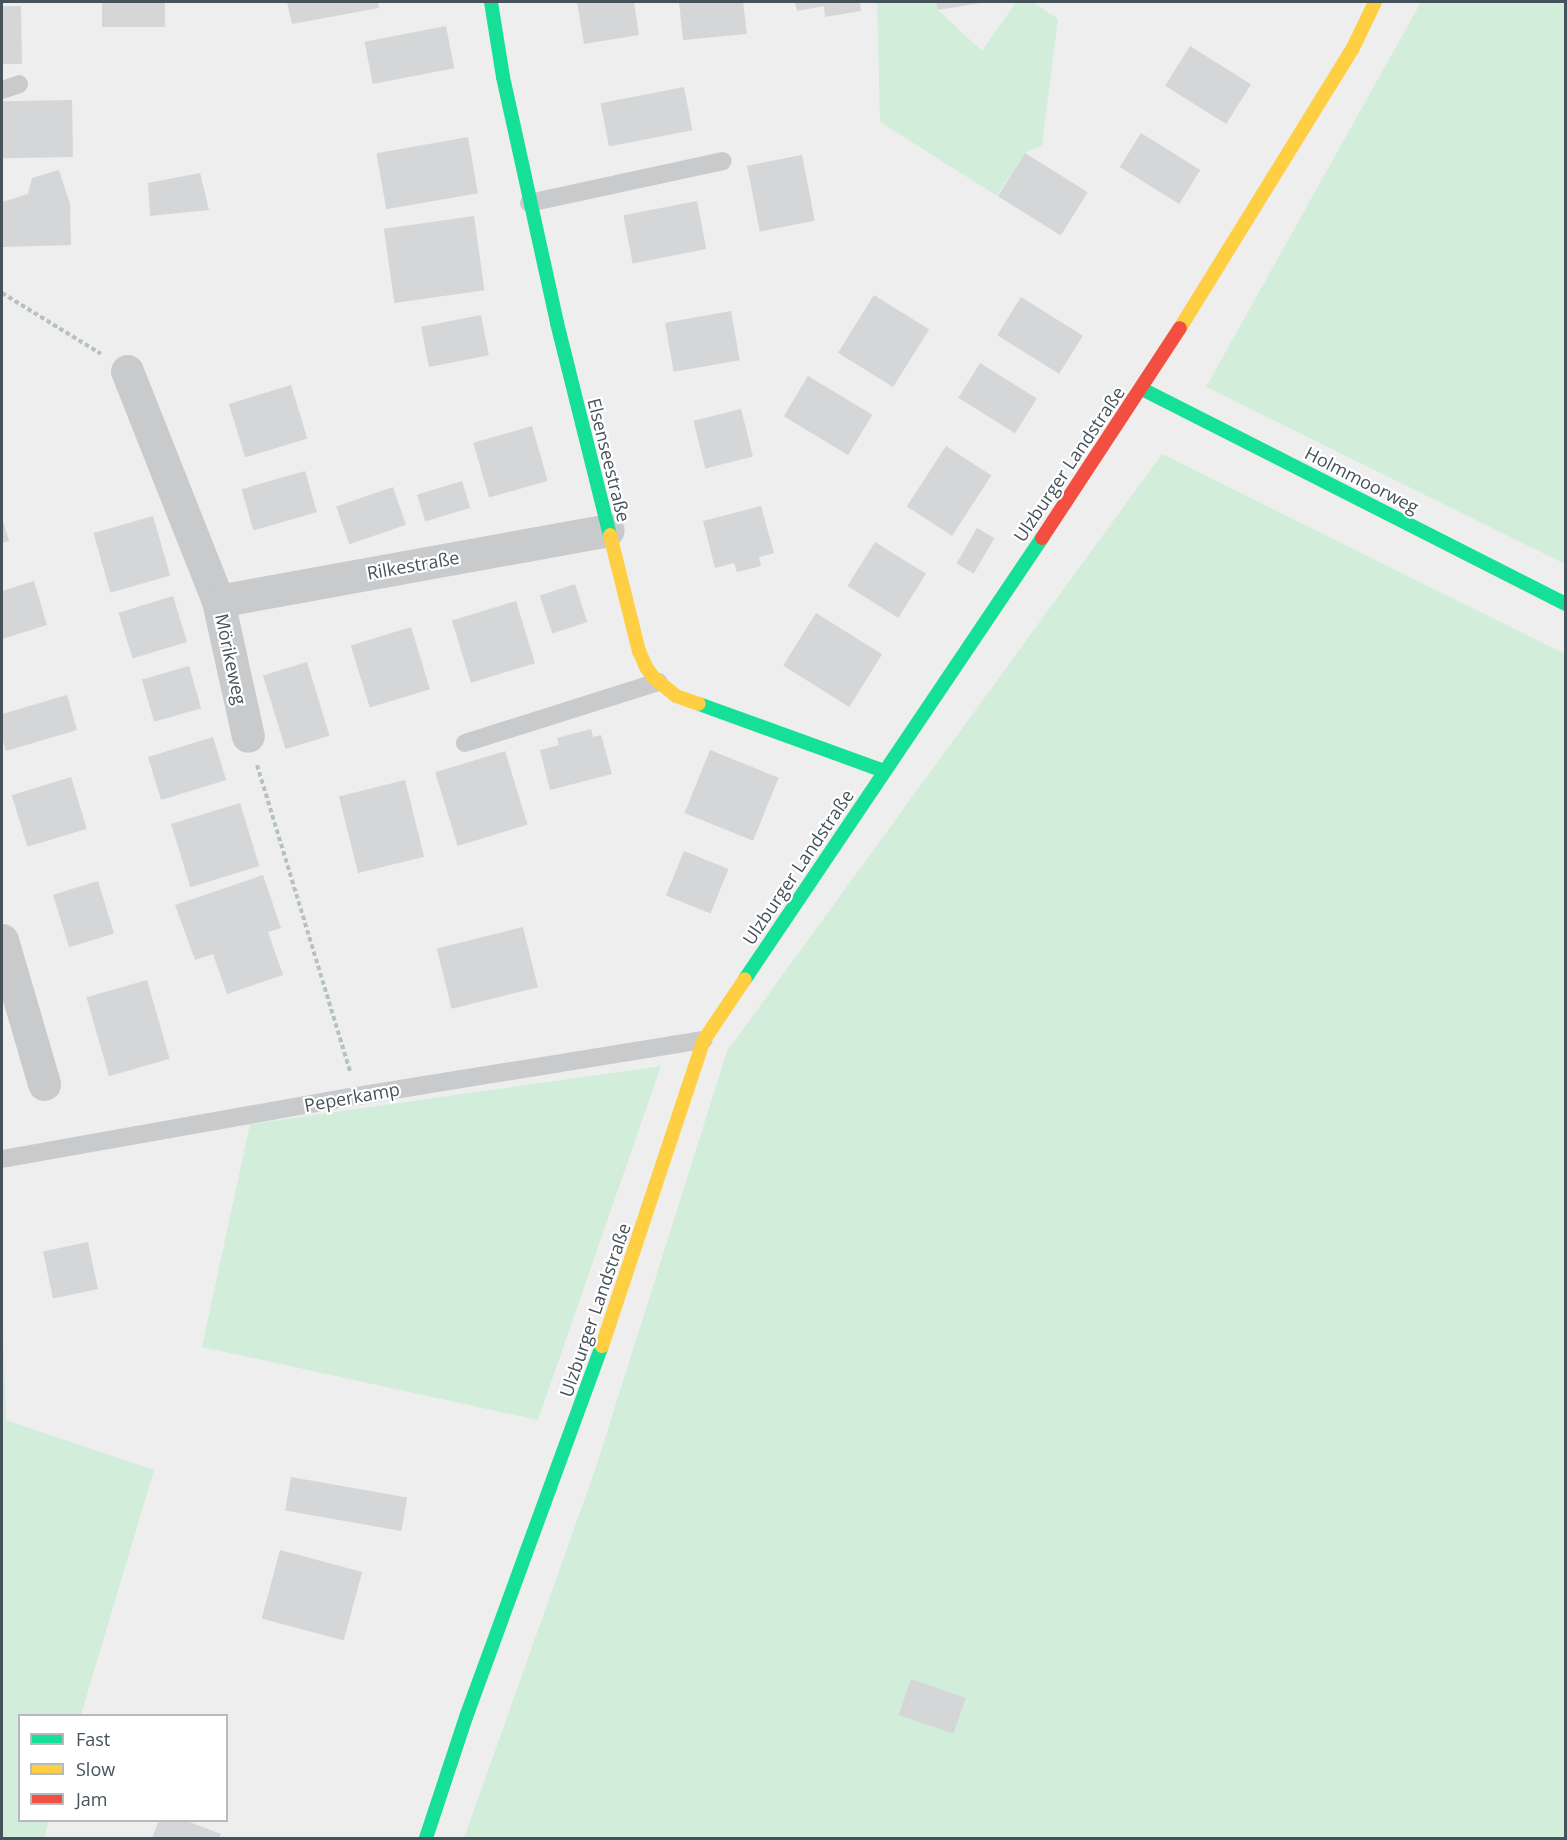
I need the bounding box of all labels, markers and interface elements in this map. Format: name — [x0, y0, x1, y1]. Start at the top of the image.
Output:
street label: Ulzburger Landstraße — [1009, 382, 1129, 546]
street label: Elsenseestraße — [583, 396, 635, 524]
street label: Holmmoorweg — [1301, 442, 1423, 518]
street label: Rilkestraße — [365, 546, 461, 584]
street label: Mörikeweg — [211, 612, 251, 706]
street label: Ulzburger Landstraße — [738, 785, 858, 949]
street label: Peperkamp — [303, 1078, 401, 1116]
street label: Ulzburger Landstraße — [555, 1220, 635, 1400]
legend — [18, 1714, 228, 1822]
text: Fast — [76, 1727, 110, 1751]
text: Slow — [76, 1757, 115, 1781]
text: Jam — [76, 1787, 108, 1811]

